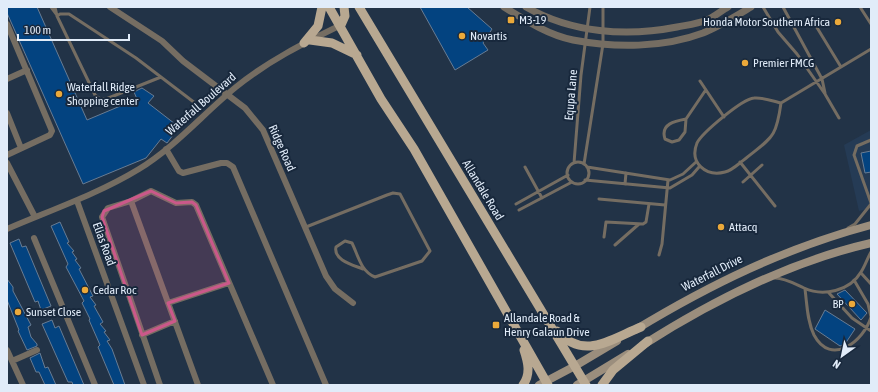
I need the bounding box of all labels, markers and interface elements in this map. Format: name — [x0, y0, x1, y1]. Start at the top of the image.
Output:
place label: M3-19 — [519, 13, 547, 27]
marker: M3-19 — [506, 15, 516, 25]
place label: Honda Motor Southern Africa — [703, 15, 830, 29]
scale bar — [18, 16, 129, 42]
marker: Honda Motor Southern Africa — [833, 17, 843, 27]
text: 100 m — [24, 23, 51, 37]
place label: Novartis — [470, 29, 507, 43]
marker: Novartis — [457, 31, 467, 41]
place label: Premier FMCG — [753, 56, 814, 70]
marker: Premier FMCG — [740, 58, 750, 68]
street label: Equpa Lane — [562, 69, 580, 121]
street label: Waterfall Boulevard — [163, 70, 239, 138]
place label: Waterfall Ridge Shopping center — [67, 80, 139, 108]
marker: Waterfall Ridge Shopping center — [54, 89, 64, 99]
street label: Ridge Road — [266, 123, 298, 173]
street label: Allandale Road — [459, 157, 507, 223]
street label: Elias Road — [90, 220, 118, 268]
place label: Attacq — [729, 220, 758, 234]
marker: Attacq — [716, 222, 726, 232]
street label: Waterfall Drive — [679, 252, 745, 294]
place label: Cedar Roc — [93, 283, 137, 297]
marker: Cedar Roc — [80, 285, 90, 295]
place label: BP — [832, 297, 844, 311]
marker: BP — [847, 299, 857, 309]
place label: Sunset Close — [26, 305, 81, 319]
marker: Sunset Close — [13, 307, 23, 317]
place label: Allandale Road & Henry Galaun Drive — [504, 311, 590, 339]
marker: Allandale Road & Henry Galaun Drive — [491, 320, 501, 330]
north arrow — [822, 336, 862, 376]
text: N — [831, 358, 843, 371]

